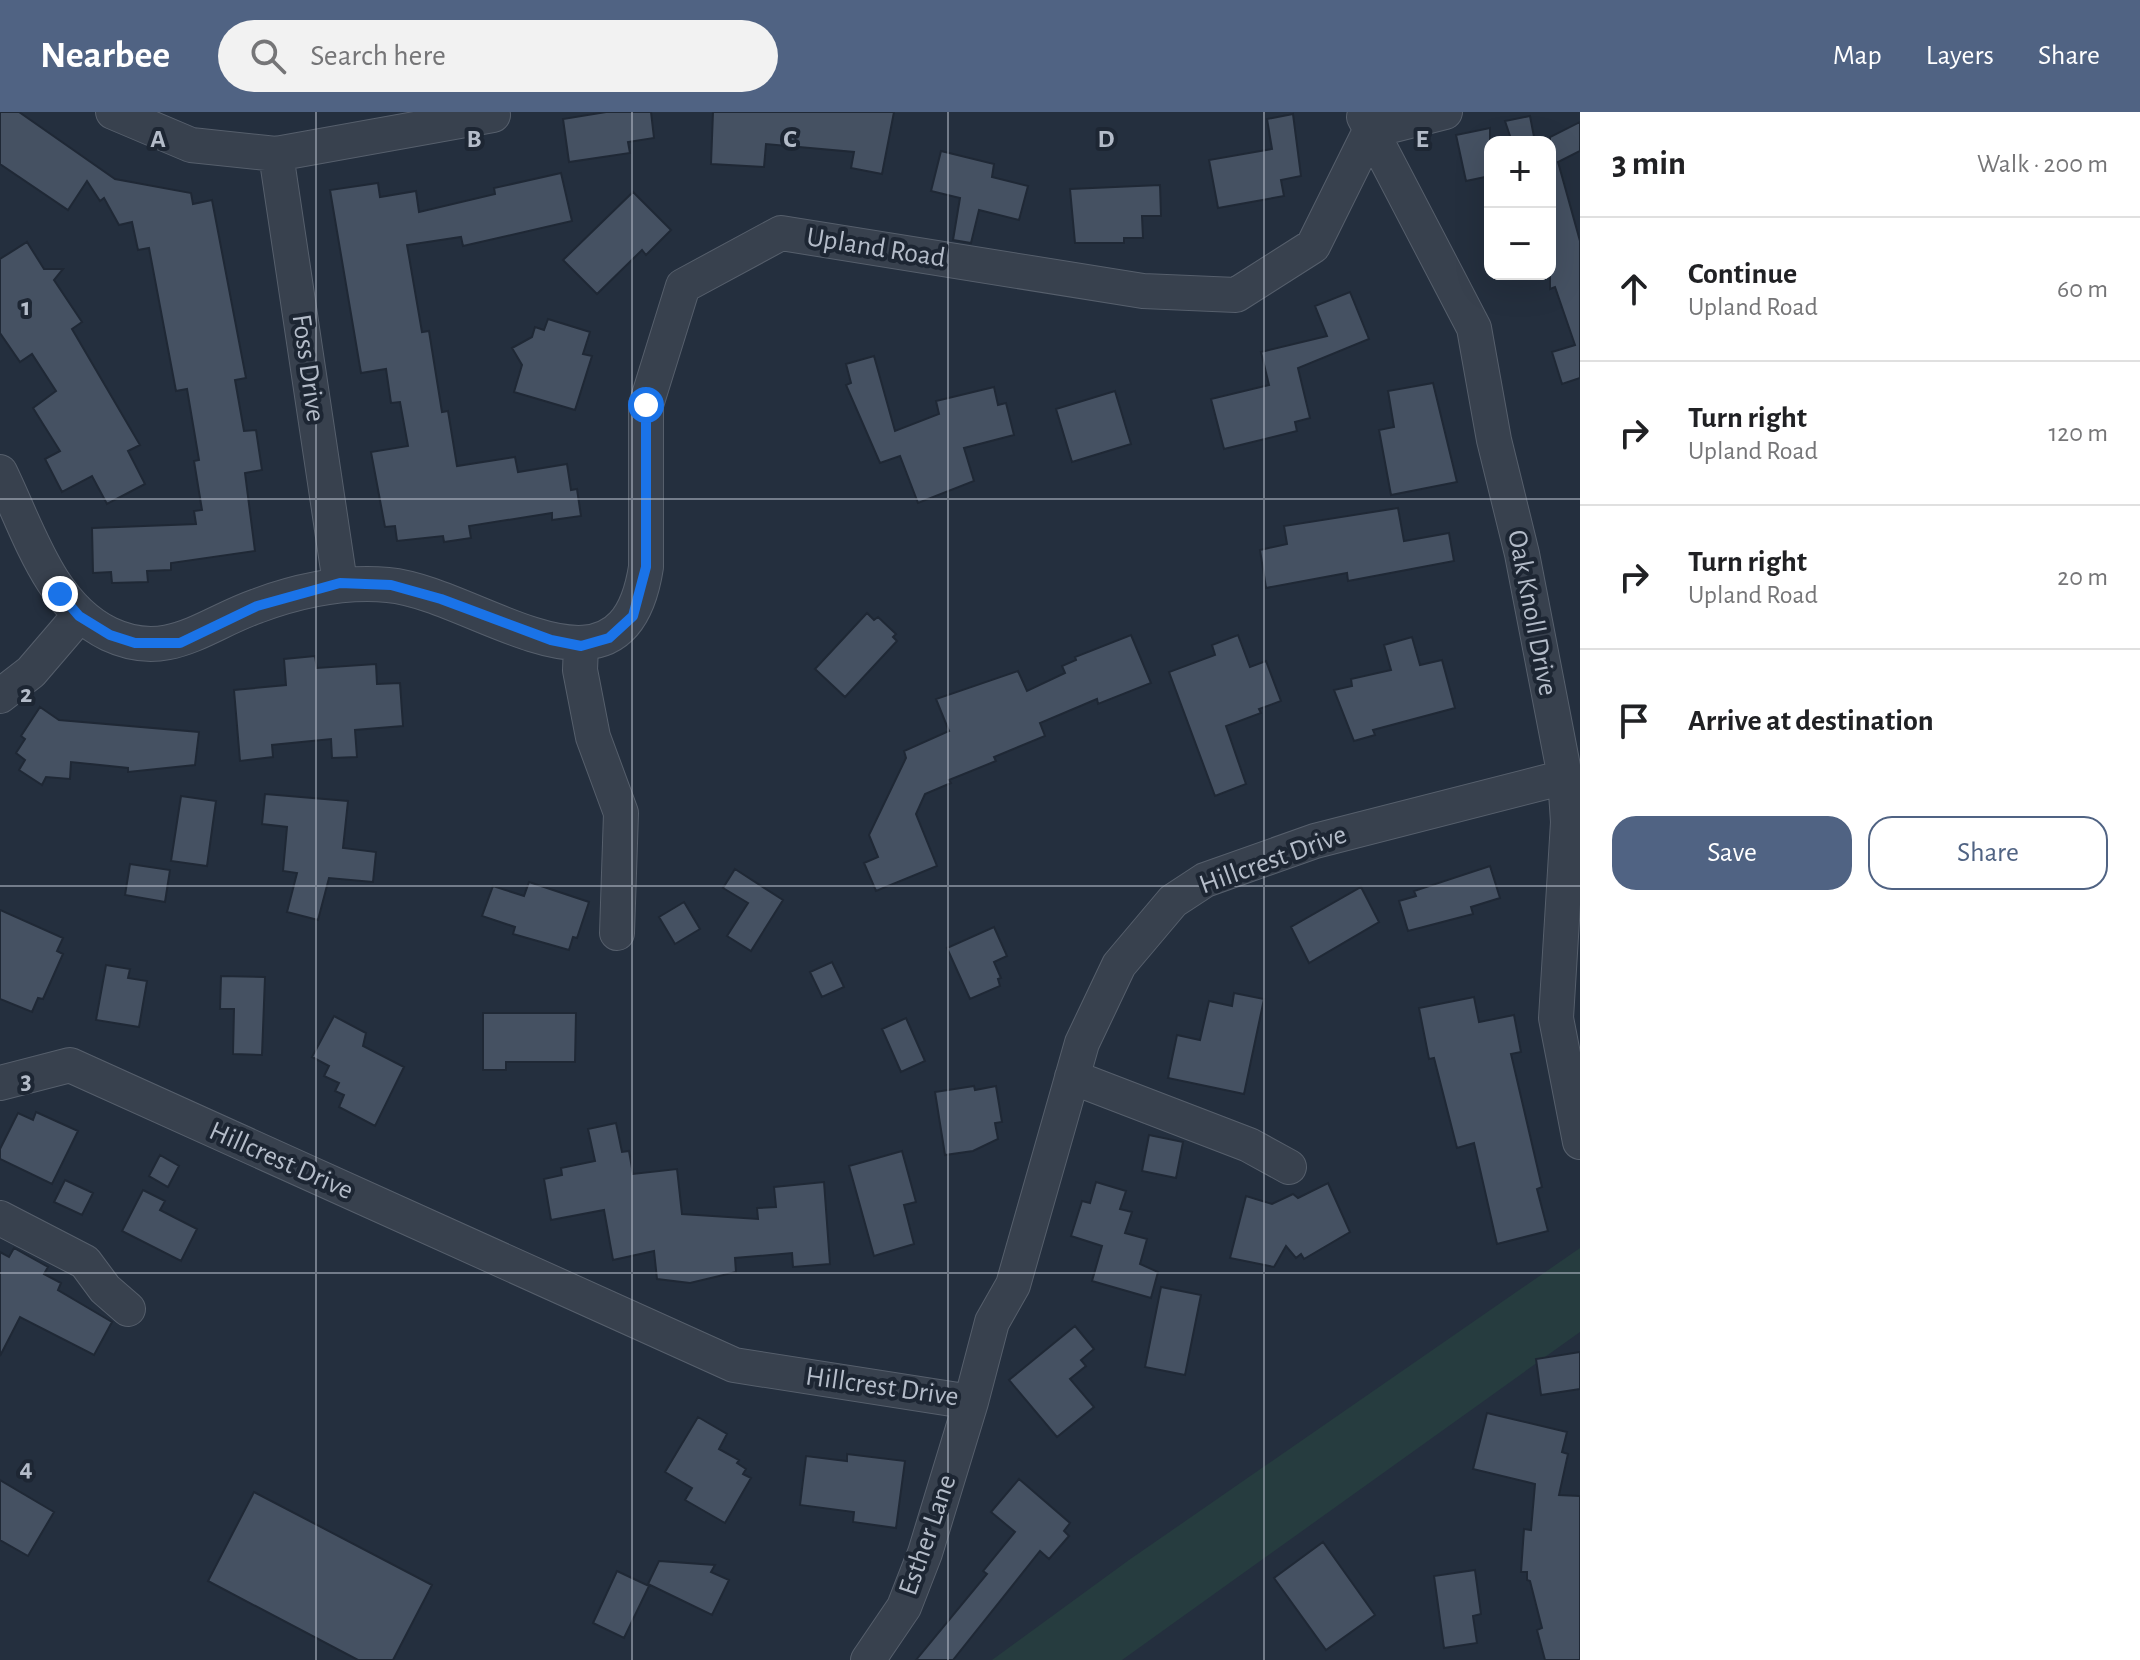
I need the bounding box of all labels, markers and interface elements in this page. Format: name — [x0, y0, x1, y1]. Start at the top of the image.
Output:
search box — [218, 20, 778, 92]
icon: search — [246, 34, 290, 78]
text: Nearbee — [40, 37, 170, 75]
text: Search here — [310, 41, 446, 71]
text: Map — [1833, 42, 1882, 70]
text: Layers — [1926, 42, 1994, 70]
text: Share — [2038, 42, 2100, 70]
text: A — [150, 126, 166, 152]
text: B — [466, 126, 482, 152]
text: C — [783, 126, 797, 152]
text: D — [1097, 126, 1115, 152]
text: E — [1415, 126, 1429, 152]
map controls — [1484, 136, 1556, 280]
button: + — [1484, 136, 1556, 208]
text: 3 min — [1612, 147, 1686, 181]
text: Walk · 200 m — [1977, 151, 2108, 177]
button: − — [1484, 208, 1556, 280]
street label: Upland Road — [805, 223, 947, 273]
text: Continue — [1688, 259, 1797, 289]
icon: ahead — [1612, 267, 1656, 311]
text: 60 m — [2057, 276, 2108, 302]
text: 1 — [21, 294, 31, 320]
text: Upland Road — [1688, 294, 1818, 320]
street label: Foss Drive — [287, 312, 329, 424]
route start — [628, 387, 664, 423]
text: Turn right — [1688, 403, 1807, 433]
icon: right — [1612, 411, 1656, 455]
text: 120 m — [2048, 420, 2108, 446]
text: Upland Road — [1688, 438, 1818, 464]
street label: Oak Knoll Drive — [1502, 528, 1562, 698]
text: Turn right — [1688, 547, 1807, 577]
icon: right — [1612, 555, 1656, 599]
text: 20 m — [2057, 564, 2108, 590]
route end — [42, 576, 78, 612]
text: Upland Road — [1688, 582, 1818, 608]
text: 2 — [20, 681, 32, 707]
icon: arrive — [1612, 699, 1656, 743]
text: Arrive at destination — [1688, 706, 1934, 736]
button: Save — [1612, 816, 1852, 890]
button: Share — [1868, 816, 2108, 890]
street label: Hillcrest Drive — [1196, 820, 1350, 900]
text: 3 — [20, 1068, 32, 1094]
street label: Hillcrest Drive — [205, 1117, 357, 1205]
street label: Hillcrest Drive — [804, 1362, 960, 1412]
text: 4 — [19, 1455, 33, 1481]
street label: Esther Lane — [894, 1471, 962, 1599]

